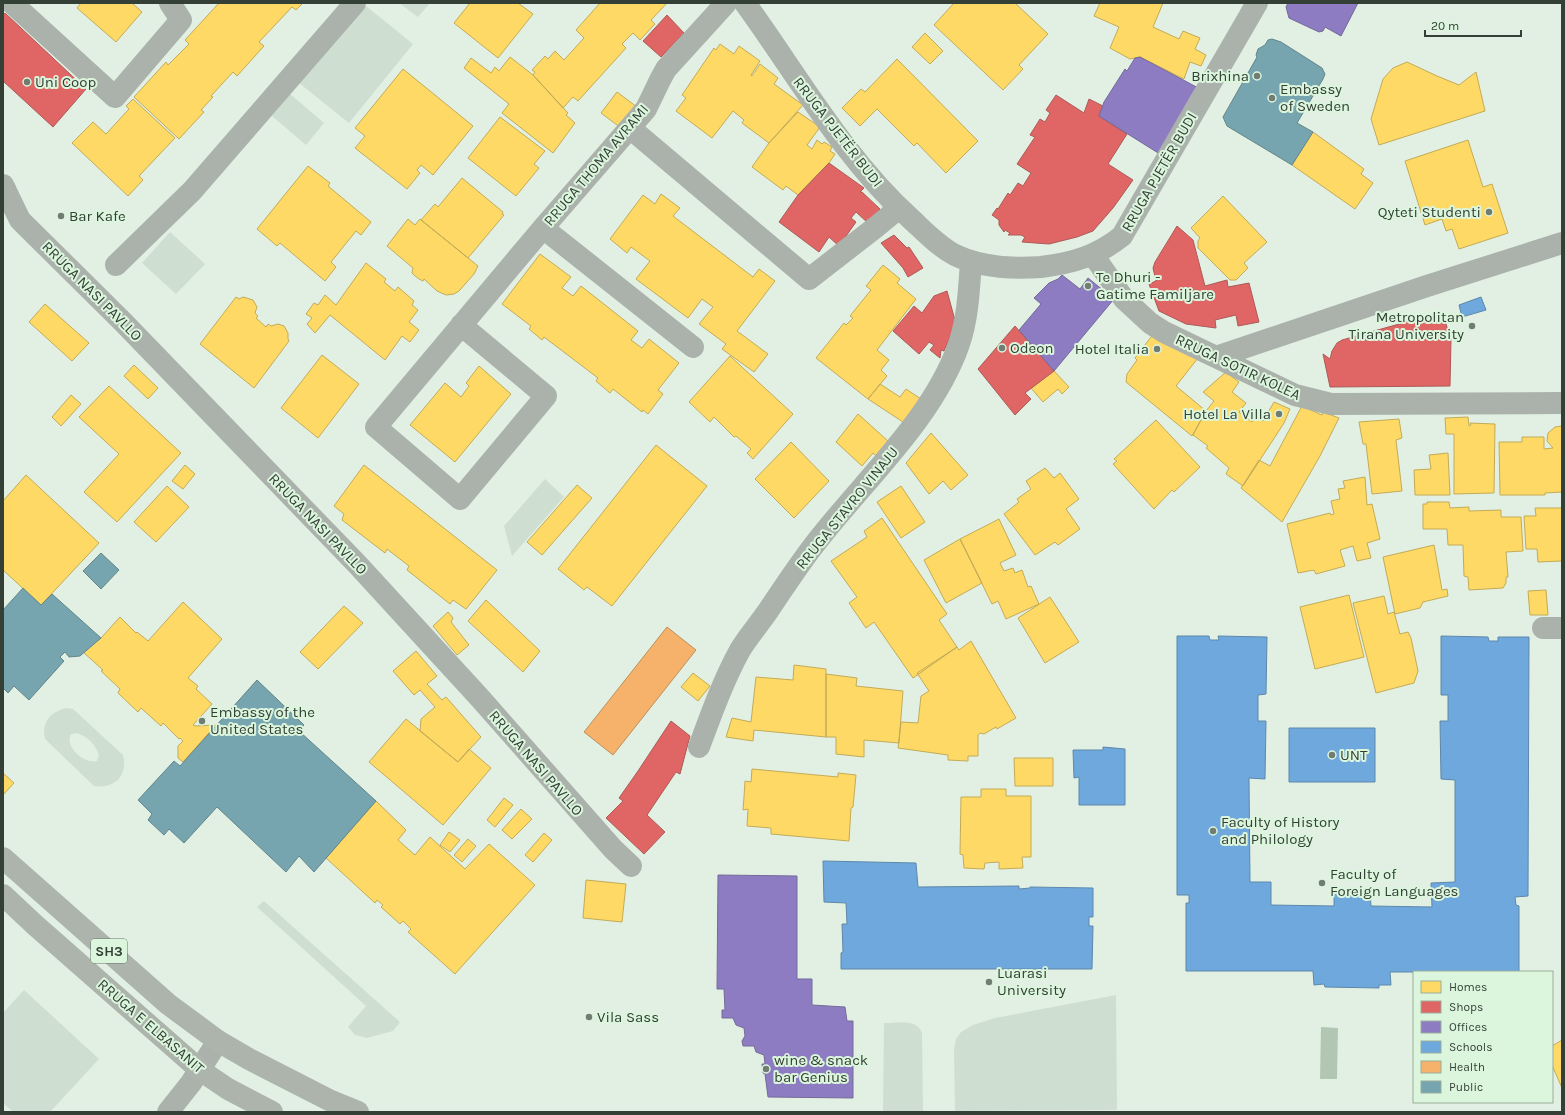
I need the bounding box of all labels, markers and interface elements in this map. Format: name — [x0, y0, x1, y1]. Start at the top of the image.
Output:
scale bar — [1425, 12, 1521, 38]
text: 20 m — [1431, 19, 1459, 33]
place label: Brixhina — [1191, 67, 1249, 85]
marker: Brixhina — [1252, 71, 1262, 81]
place label: Uni Coop — [35, 73, 96, 91]
street label: RRUGA PJETËR BUDI — [789, 73, 887, 191]
marker: Uni Coop — [22, 77, 32, 87]
place label: Embassy of Sweden — [1280, 80, 1350, 115]
marker: Embassy of Sweden — [1267, 93, 1277, 103]
street label: RRUGA THOMA AVRAMI — [540, 100, 652, 230]
street label: RRUGA PJETËR BUDI — [1118, 109, 1200, 235]
place label: Qyteti Studenti — [1378, 203, 1481, 221]
place label: Bar Kafe — [69, 207, 126, 225]
marker: Qyteti Studenti — [1484, 207, 1494, 217]
marker: Bar Kafe — [56, 211, 66, 221]
street label: RRUGA NASI PAVLLO — [38, 237, 146, 345]
place label: Te Dhuri - Gatime Familjare — [1096, 268, 1214, 303]
marker: Te Dhuri - Gatime Familjare — [1083, 281, 1093, 291]
place label: Metropolitan Tirana University — [1349, 308, 1464, 343]
marker: Metropolitan Tirana University — [1467, 321, 1477, 331]
street label: RRUGA SOTIR KOLEA — [1173, 330, 1304, 404]
place label: Odeon — [1010, 339, 1054, 357]
place label: Hotel Italia — [1075, 340, 1149, 358]
marker: Odeon — [997, 343, 1007, 353]
marker: Hotel Italia — [1152, 344, 1162, 354]
place label: Hotel La Villa — [1183, 405, 1271, 423]
marker: Hotel La Villa — [1274, 409, 1284, 419]
street label: RRUGA STAVRO VINAJU — [792, 443, 902, 573]
street label: RRUGA NASI PAVLLO — [265, 470, 371, 578]
place label: Embassy of the United States — [210, 703, 315, 738]
street label: RRUGA NASI PAVLLO — [485, 707, 587, 819]
marker: Embassy of the United States — [197, 716, 207, 726]
place label: UNT — [1340, 746, 1368, 764]
marker: UNT — [1327, 750, 1337, 760]
place label: Faculty of History and Philology — [1221, 813, 1340, 848]
marker: Faculty of History and Philology — [1208, 826, 1218, 836]
place label: Faculty of Foreign Languages — [1330, 865, 1459, 900]
marker: Faculty of Foreign Languages — [1317, 878, 1327, 888]
road number: SH3 — [91, 939, 127, 963]
place label: Luarasi University — [997, 964, 1066, 999]
legend — [1413, 971, 1553, 1103]
street label: RRUGA E ELBASANIT — [94, 975, 208, 1077]
marker: Luarasi University — [984, 977, 994, 987]
text: Homes — [1449, 980, 1487, 994]
text: Shops — [1449, 1000, 1483, 1014]
place label: Vila Sass — [597, 1008, 659, 1026]
marker: Vila Sass — [584, 1012, 594, 1022]
text: Offices — [1449, 1020, 1487, 1034]
text: Schools — [1449, 1040, 1492, 1054]
place label: wine & snack bar Genius — [774, 1051, 868, 1086]
text: Health — [1449, 1060, 1485, 1074]
marker: wine & snack bar Genius — [761, 1064, 771, 1074]
text: Public — [1449, 1080, 1483, 1094]

